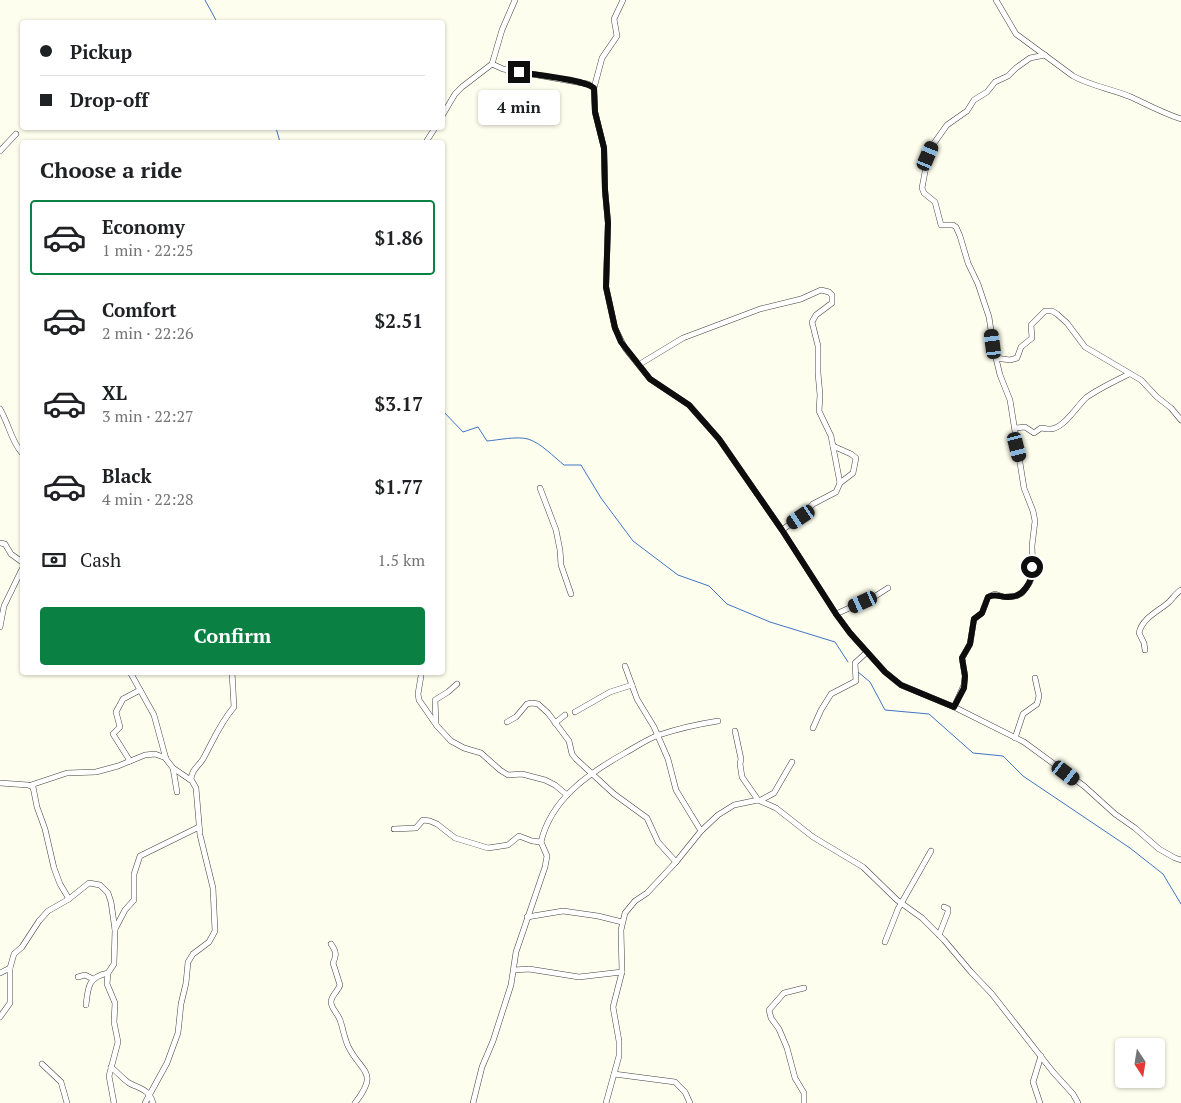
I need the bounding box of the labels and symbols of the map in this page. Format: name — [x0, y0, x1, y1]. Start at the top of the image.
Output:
route end — [508, 61, 530, 83]
callout: 4 min — [478, 90, 560, 124]
car — [915, 139, 940, 173]
car — [983, 328, 1002, 360]
car — [1006, 431, 1027, 463]
car — [784, 502, 817, 532]
route start — [1021, 556, 1043, 578]
car — [846, 589, 879, 615]
car — [1049, 758, 1082, 788]
north arrow — [1115, 1038, 1165, 1088]

